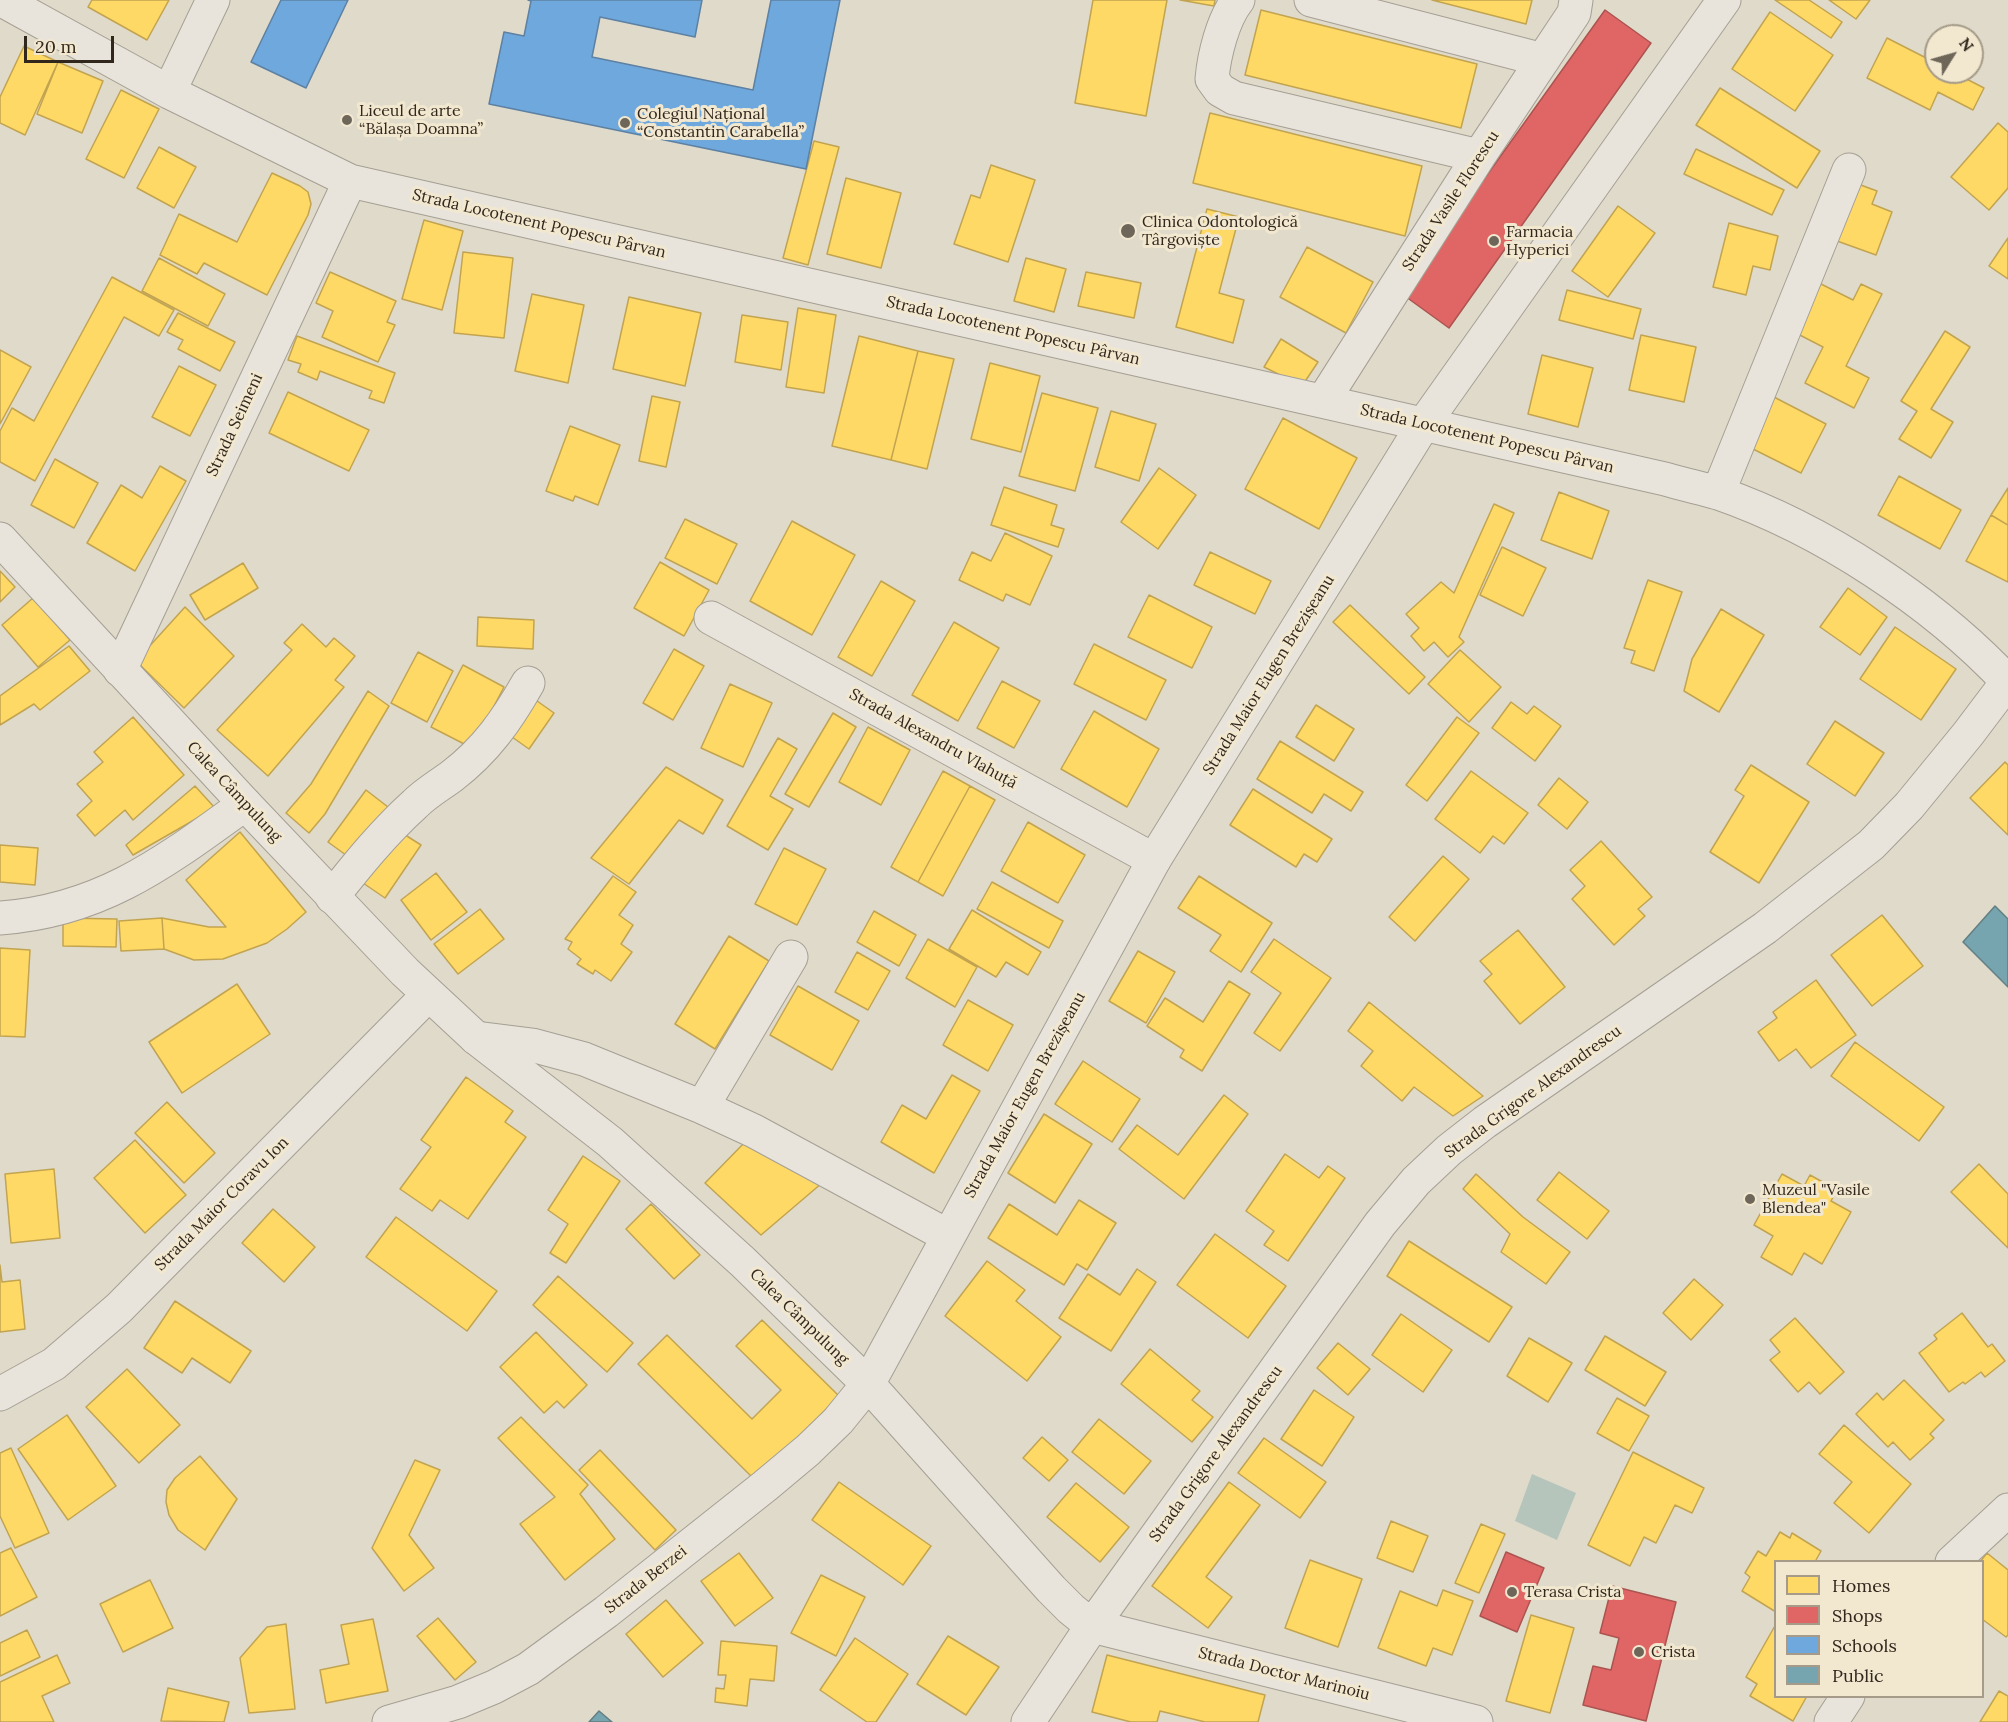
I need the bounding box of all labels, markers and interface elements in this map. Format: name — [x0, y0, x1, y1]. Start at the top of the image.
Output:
scale bar — [27, 24, 117, 62]
north arrow — [1924, 24, 1984, 84]
text: N — [1955, 33, 1978, 55]
text: 20 m — [35, 35, 77, 58]
place label: Liceul de arte “Bălașa Doamna” — [359, 101, 483, 139]
place label: Colegiul Național “Constantin Carabella” — [637, 104, 804, 142]
marker: Liceul de arte “Bălașa Doamna” — [340, 113, 354, 127]
marker: Colegiul Național “Constantin Carabella” — [618, 116, 632, 130]
street label: Strada Vasile Florescu — [1399, 127, 1503, 275]
street label: Strada Locotenent Popescu Pârvan — [410, 185, 668, 263]
place label: Clinica Odontologică Târgoviște — [1142, 212, 1298, 250]
marker: Clinica Odontologică Târgoviște — [1119, 222, 1137, 240]
place label: Farmacia Hyperici — [1506, 222, 1573, 260]
marker: Farmacia Hyperici — [1487, 234, 1501, 248]
street label: Strada Locotenent Popescu Pârvan — [884, 292, 1142, 370]
street label: Strada Seimeni — [203, 370, 267, 480]
street label: Strada Locotenent Popescu Pârvan — [1358, 400, 1616, 478]
street label: Strada Maior Eugen Brezișeanu — [1199, 571, 1339, 779]
street label: Strada Alexandru Vlahuță — [846, 685, 1020, 793]
street label: Calea Câmpulung — [183, 738, 285, 846]
street label: Strada Maior Eugen Brezișeanu — [960, 989, 1090, 1201]
street label: Strada Grigore Alexandrescu — [1441, 1021, 1625, 1163]
street label: Strada Maior Coravu Ion — [151, 1133, 293, 1275]
place label: Muzeul "Vasile Blendea" — [1762, 1180, 1870, 1218]
marker: Muzeul "Vasile Blendea" — [1743, 1192, 1757, 1206]
street label: Calea Câmpulung — [745, 1265, 853, 1369]
street label: Strada Grigore Alexandrescu — [1145, 1362, 1287, 1546]
street label: Strada Berzei — [601, 1542, 691, 1618]
legend — [1774, 1560, 1984, 1698]
text: Homes — [1832, 1574, 1890, 1597]
place label: Terasa Crista — [1524, 1582, 1622, 1602]
marker: Terasa Crista — [1505, 1585, 1519, 1599]
text: Shops — [1832, 1604, 1883, 1627]
text: Schools — [1832, 1634, 1897, 1657]
place label: Crista — [1651, 1642, 1695, 1662]
street label: Strada Doctor Marinoiu — [1196, 1643, 1372, 1705]
marker: Crista — [1632, 1645, 1646, 1659]
text: Public — [1832, 1664, 1884, 1687]

